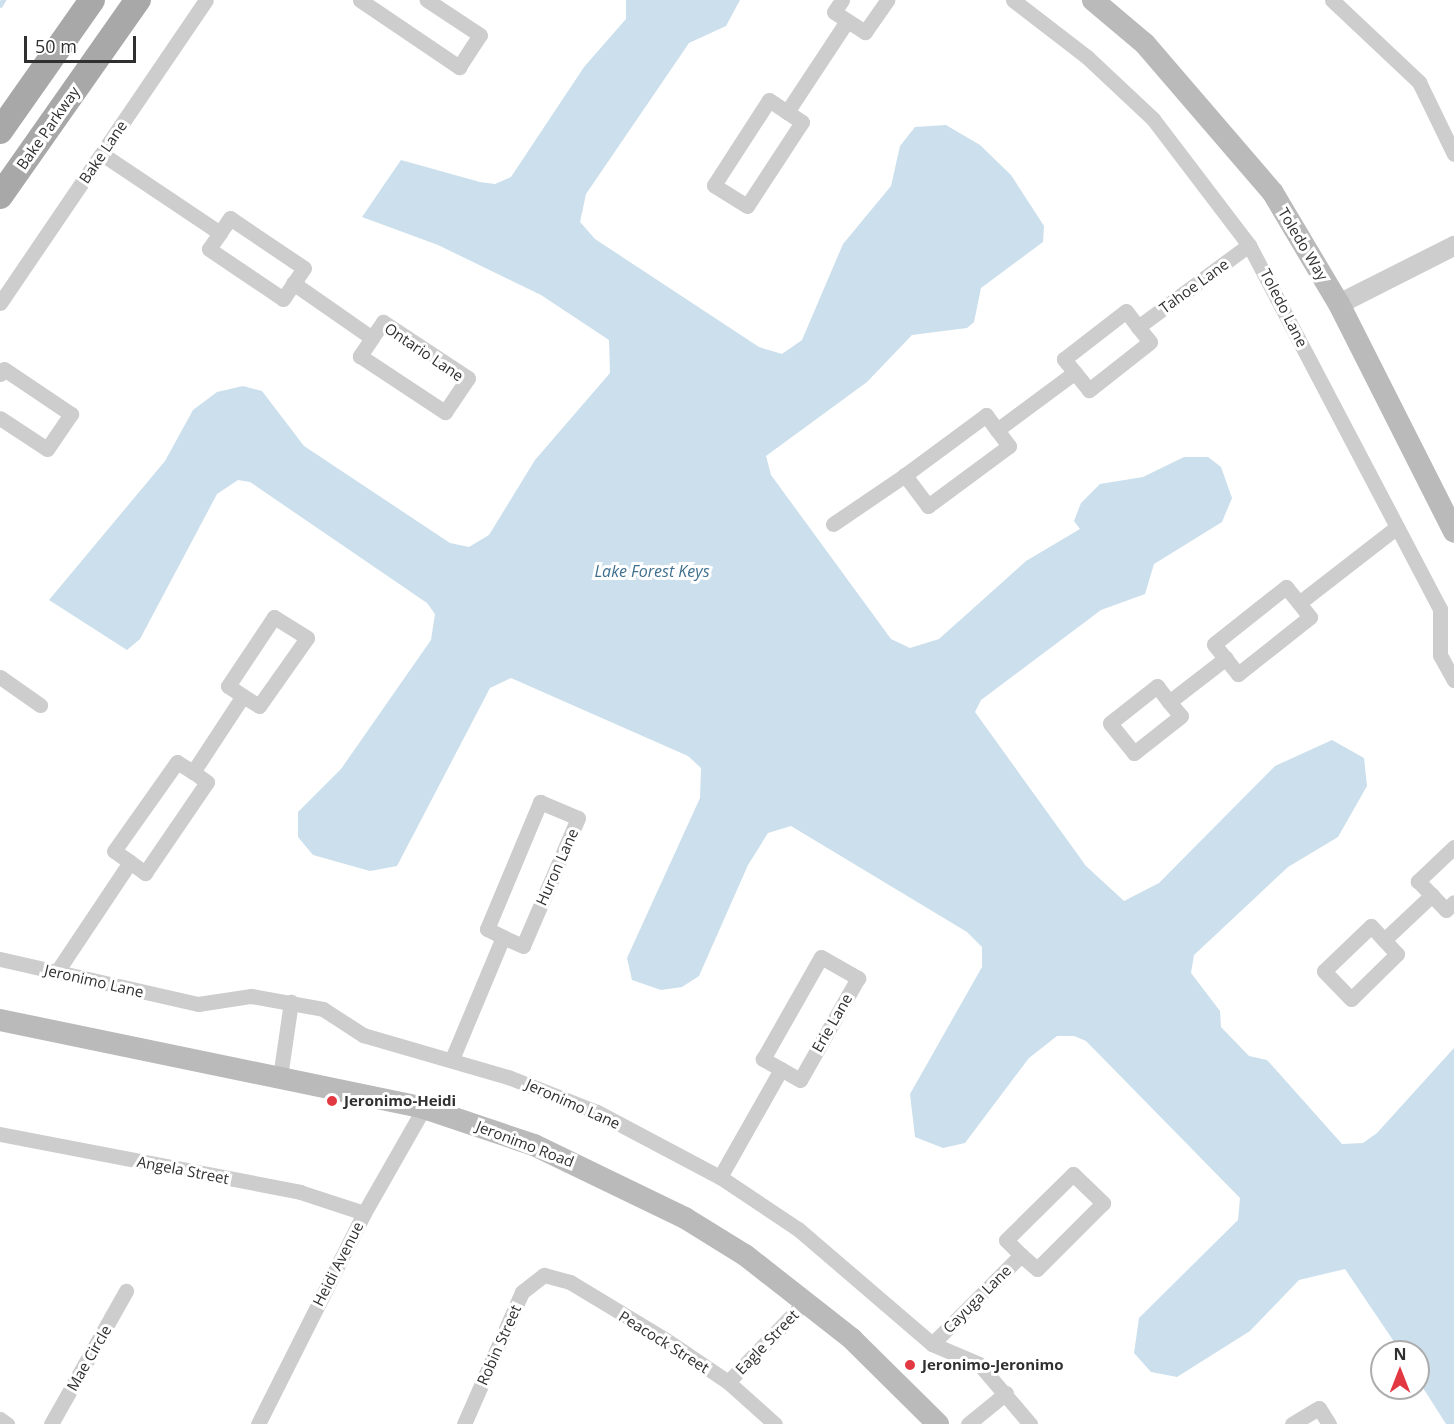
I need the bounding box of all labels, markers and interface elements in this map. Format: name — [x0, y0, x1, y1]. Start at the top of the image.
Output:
scale bar — [27, 24, 140, 62]
text: 50 m — [35, 34, 77, 58]
street label: Bake Parkway — [13, 83, 83, 173]
street label: Bake Lane — [75, 117, 131, 187]
street label: Toledo Way — [1274, 205, 1332, 283]
street label: Tahoe Lane — [1156, 255, 1232, 317]
street label: Toledo Lane — [1257, 266, 1311, 350]
street label: Ontario Lane — [381, 319, 467, 385]
water label: Lake Forest Keys — [594, 561, 710, 581]
street label: Huron Lane — [532, 826, 582, 908]
street label: Jeronimo Lane — [43, 961, 145, 1001]
street label: Erie Lane — [808, 991, 856, 1055]
street label: Jeronimo Lane — [523, 1075, 623, 1133]
place label: Jeronimo-Heidi — [344, 1092, 456, 1110]
marker: Jeronimo-Heidi — [325, 1094, 339, 1108]
street label: Jeronimo Road — [474, 1117, 576, 1171]
street label: Angela Street — [136, 1152, 230, 1188]
street label: Heidi Avenue — [309, 1219, 367, 1309]
street label: Cayuga Lane — [939, 1261, 1015, 1337]
street label: Robin Street — [473, 1302, 525, 1388]
street label: Eagle Street — [732, 1306, 802, 1378]
street label: Peacock Street — [616, 1307, 712, 1377]
street label: Mae Circle — [63, 1322, 115, 1394]
north arrow — [1370, 1340, 1430, 1400]
text: N — [1393, 1343, 1407, 1365]
place label: Jeronimo-Jeronimo — [922, 1356, 1064, 1374]
marker: Jeronimo-Jeronimo — [903, 1358, 917, 1372]

